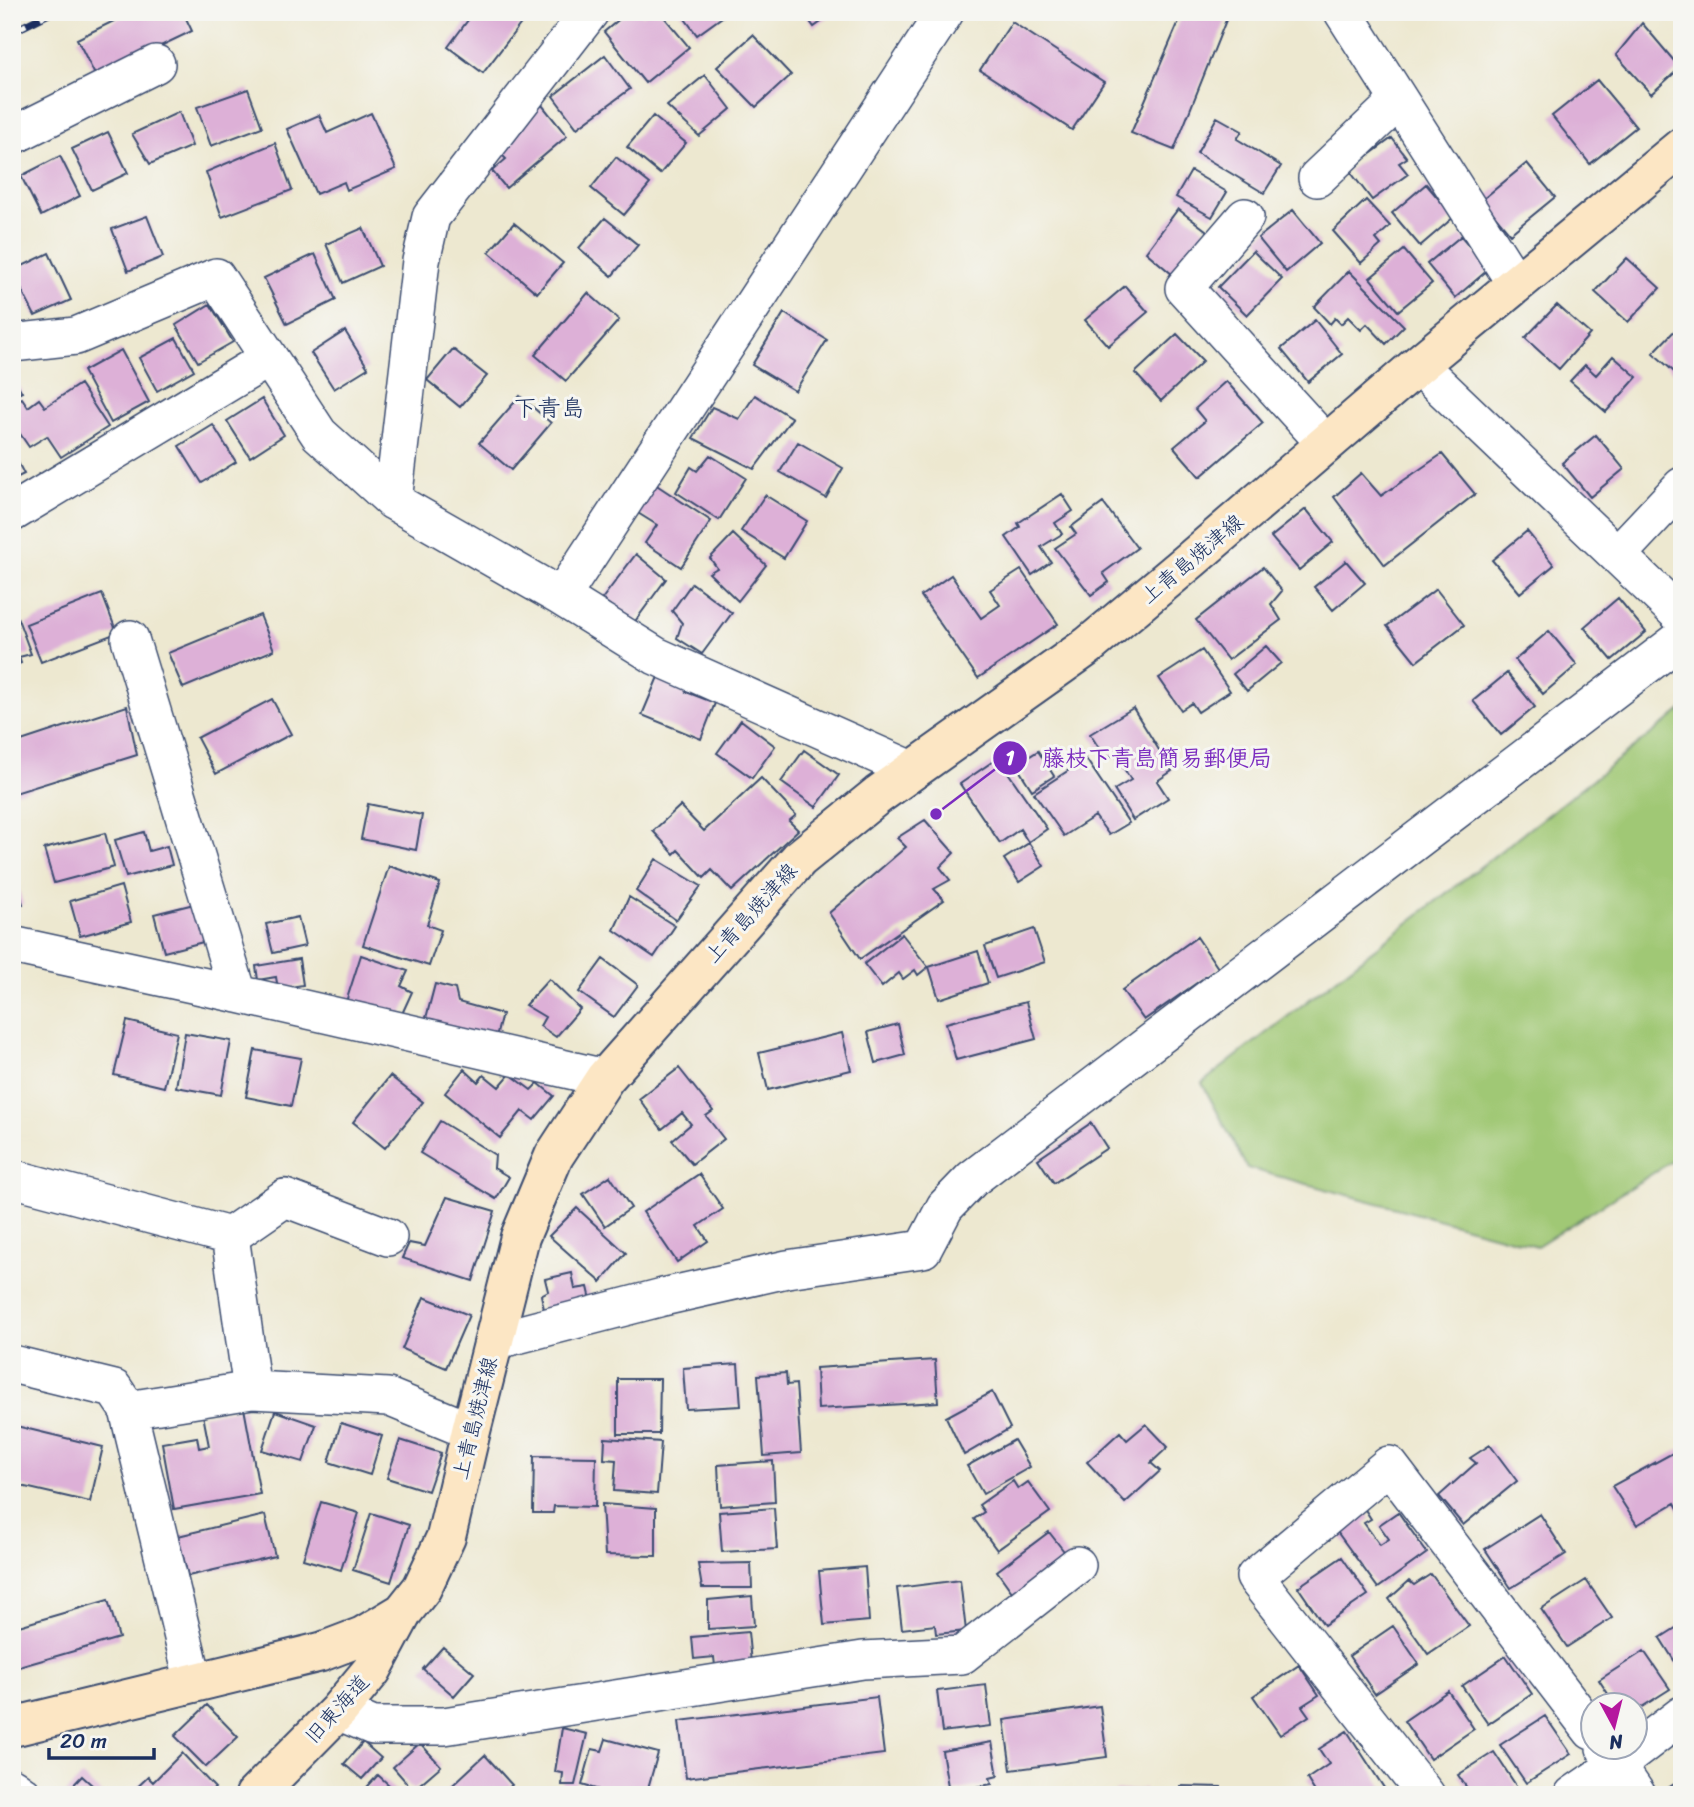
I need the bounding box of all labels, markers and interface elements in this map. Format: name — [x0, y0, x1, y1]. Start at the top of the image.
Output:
district label: 下青島 — [513, 387, 585, 429]
street label: 上青島焼津線 — [1132, 504, 1252, 614]
callout: 藤枝下青島簡易郵便局 — [993, 736, 1286, 780]
text: 藤枝下青島簡易郵便局 — [1042, 738, 1272, 779]
text: 1 — [1005, 739, 1015, 777]
street label: 上青島焼津線 — [695, 853, 807, 973]
street label: 上青島焼津線 — [441, 1352, 509, 1484]
street label: 旧東海道 — [295, 1665, 379, 1753]
north arrow — [1578, 1692, 1648, 1762]
scale bar — [49, 1716, 154, 1760]
text: 20 m — [60, 1722, 107, 1760]
text: N — [1607, 1725, 1626, 1760]

